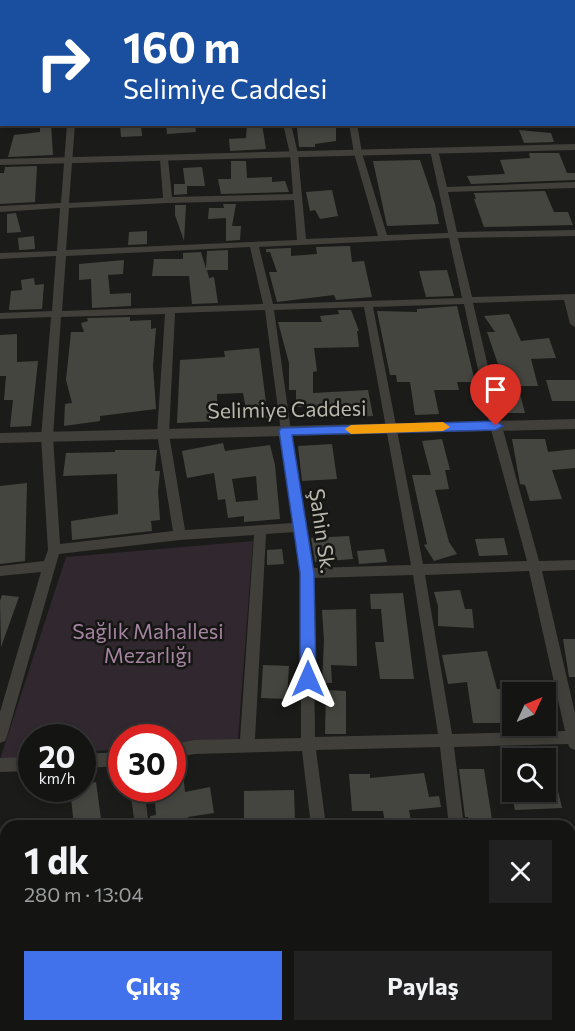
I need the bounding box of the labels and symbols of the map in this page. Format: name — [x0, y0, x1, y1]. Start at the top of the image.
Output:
pin — [470, 364, 521, 426]
street label: Selimiye Caddesi — [207, 395, 367, 422]
street label: Şahin Sk. — [305, 487, 342, 575]
park label: Sağlık Mahallesi Mezarlığı — [72, 618, 224, 667]
position arrow — [276, 647, 340, 711]
north arrow — [502, 682, 556, 736]
speed limit sign: 30 — [108, 724, 186, 802]

